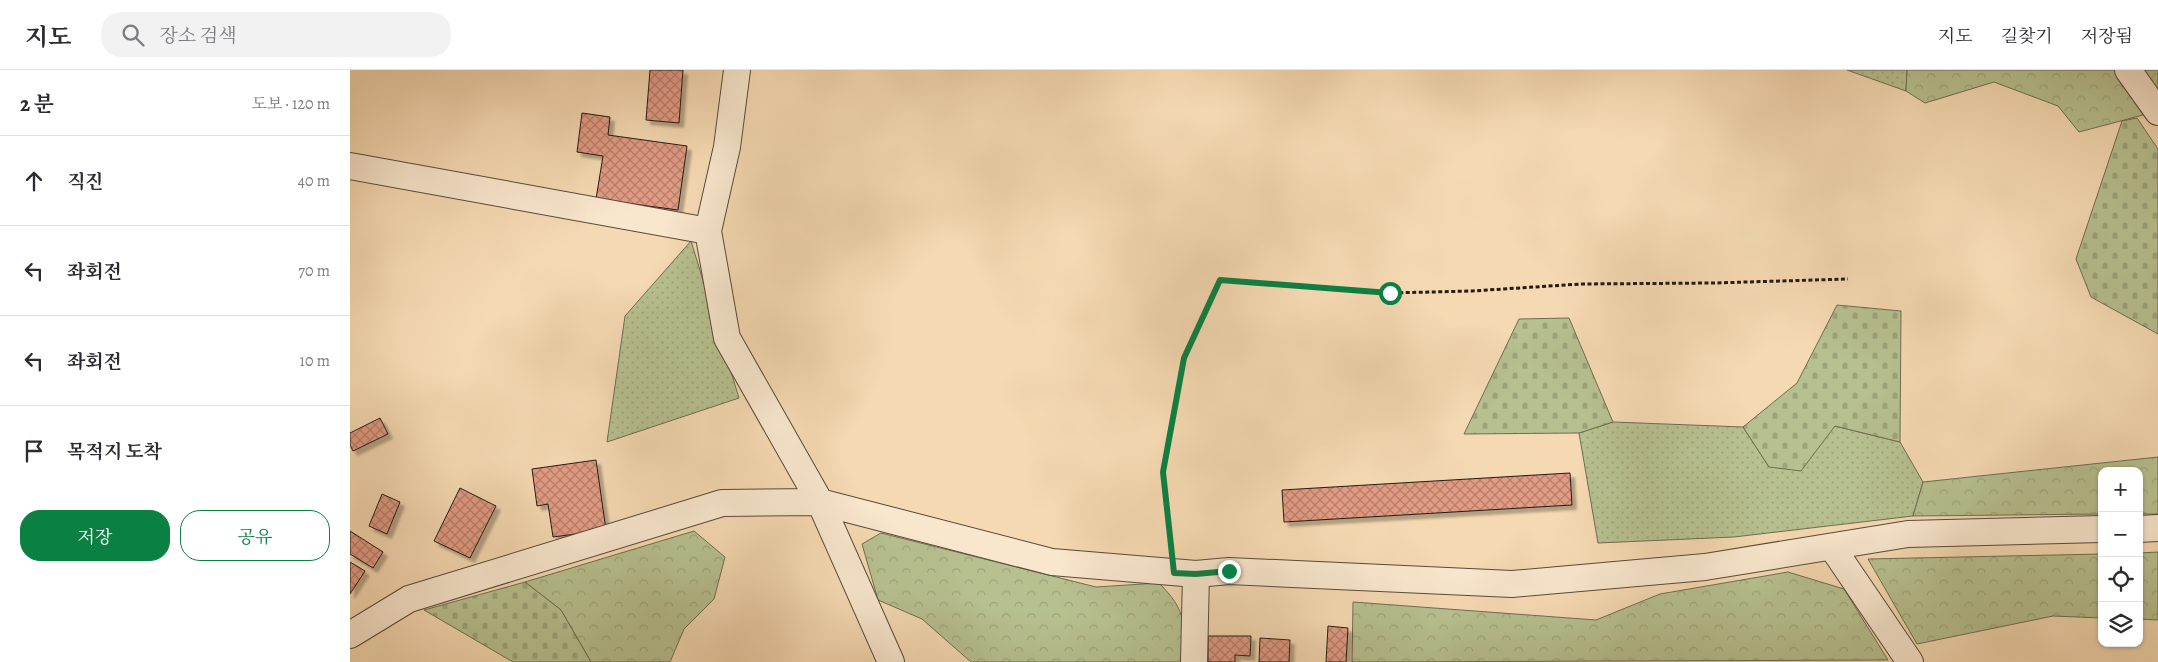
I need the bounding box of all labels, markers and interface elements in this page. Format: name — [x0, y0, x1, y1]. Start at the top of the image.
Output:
search box — [101, 12, 451, 57]
text: 지도 — [25, 21, 71, 53]
icon: search — [119, 21, 147, 49]
text: 장소 검색 — [159, 23, 237, 49]
text: 지도 — [1938, 24, 1973, 48]
text: 길찾기 — [2001, 24, 2053, 48]
text: 저장됨 — [2081, 24, 2133, 48]
text: 2 분 — [20, 90, 54, 118]
text: 도보 · 120 m — [252, 93, 330, 115]
icon: ahead — [20, 167, 48, 195]
text: 직진 — [67, 169, 104, 195]
text: 40 m — [298, 170, 330, 192]
icon: left — [20, 257, 48, 285]
text: 좌회전 — [67, 259, 122, 285]
text: 70 m — [298, 260, 330, 282]
route start — [1379, 282, 1402, 305]
icon: left — [20, 347, 48, 375]
text: 좌회전 — [67, 349, 122, 375]
text: 10 m — [300, 350, 330, 372]
icon: arrive — [20, 437, 48, 465]
text: 목적지 도착 — [67, 439, 162, 465]
map controls — [2098, 467, 2143, 647]
button: + — [2098, 467, 2143, 512]
button: 저장 — [20, 510, 170, 561]
button: 공유 — [180, 510, 330, 561]
button: − — [2098, 512, 2143, 557]
button: locate — [2098, 557, 2143, 602]
route end — [1218, 560, 1241, 583]
button: layers — [2098, 602, 2143, 647]

